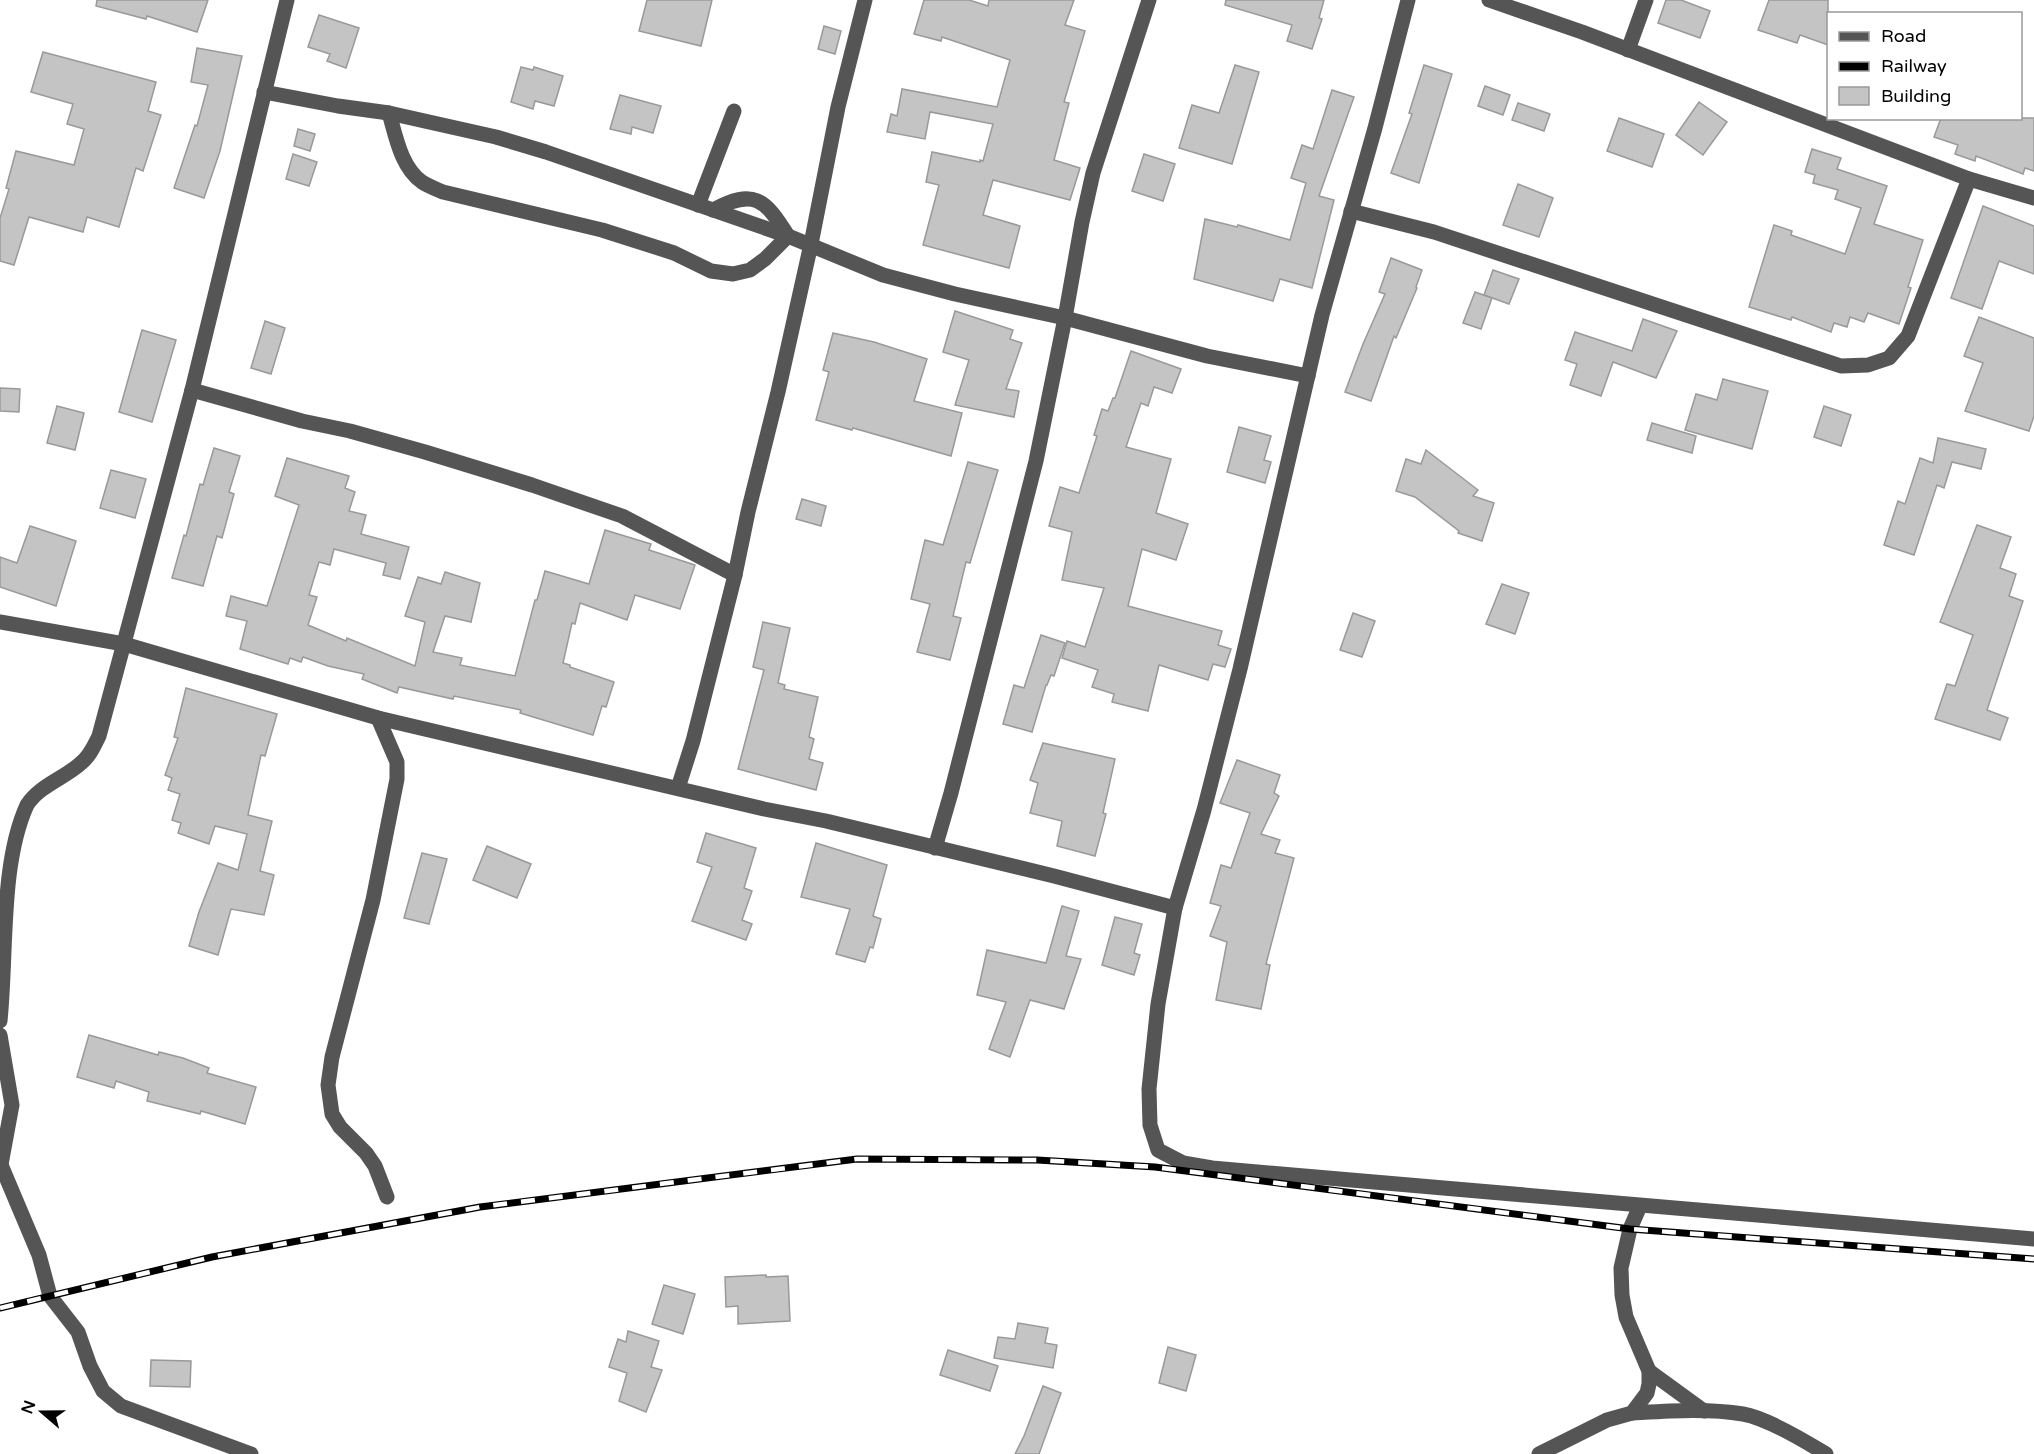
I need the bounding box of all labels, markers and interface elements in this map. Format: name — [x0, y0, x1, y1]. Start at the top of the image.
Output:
legend — [1827, 12, 2022, 120]
text: Road — [1881, 25, 1926, 47]
text: Railway — [1881, 55, 1947, 77]
text: Building — [1881, 85, 1951, 107]
north arrow — [12, 1382, 72, 1442]
text: N — [17, 1398, 40, 1417]

